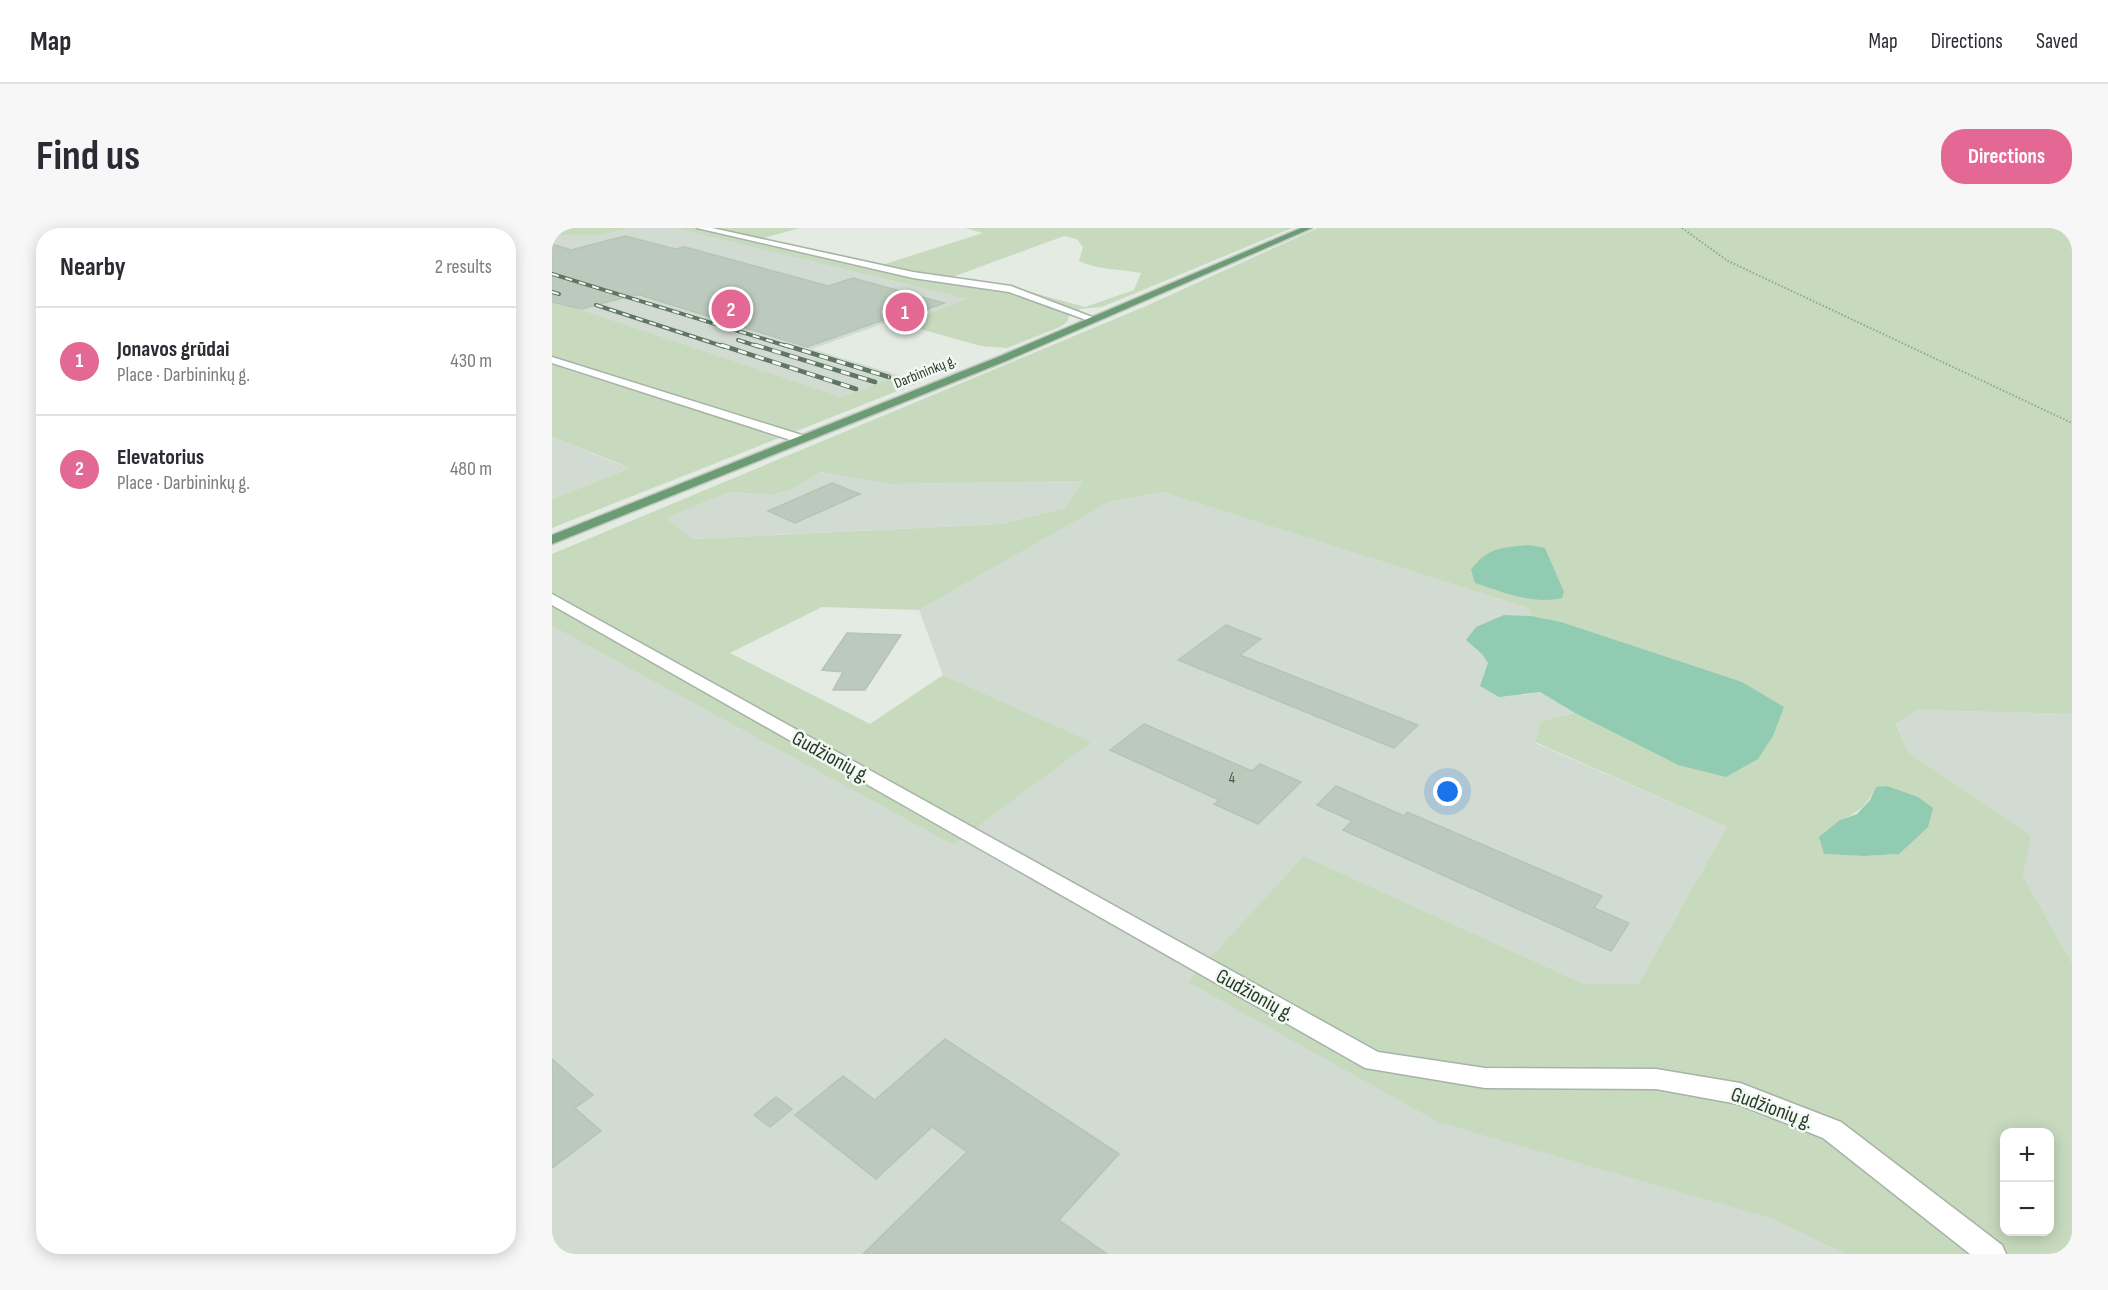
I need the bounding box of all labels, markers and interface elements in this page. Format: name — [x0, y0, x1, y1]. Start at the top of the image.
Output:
text: Map — [30, 25, 71, 58]
text: Map — [1868, 29, 1898, 54]
text: Directions — [1931, 29, 2003, 54]
text: Saved — [2036, 29, 2078, 54]
button: Directions — [1941, 129, 2072, 184]
text: Find us — [36, 131, 140, 182]
text: Nearby — [60, 252, 126, 283]
text: 2 results — [435, 255, 492, 279]
pin: 2 — [712, 286, 750, 332]
pin: 1 — [886, 290, 924, 334]
text: Jonavos grūdai — [117, 336, 229, 363]
text: 1 — [76, 349, 83, 373]
text: 430 m — [450, 349, 492, 373]
street label: Darbininkų g. — [891, 351, 959, 393]
text: Place · Darbininkų g. — [117, 363, 250, 387]
text: Elevatorius — [117, 444, 204, 471]
text: 2 — [75, 457, 84, 481]
text: 480 m — [450, 457, 492, 481]
text: Place · Darbininkų g. — [117, 471, 250, 495]
street label: Gudžionių g. — [788, 725, 874, 789]
house number: 4 — [1229, 769, 1235, 788]
your location — [1433, 777, 1462, 806]
street label: Gudžionių g. — [1212, 963, 1298, 1027]
street label: Gudžionių g. — [1728, 1082, 1816, 1134]
map controls — [2000, 1128, 2054, 1236]
button: + — [2000, 1128, 2054, 1182]
button: − — [2000, 1182, 2054, 1236]

